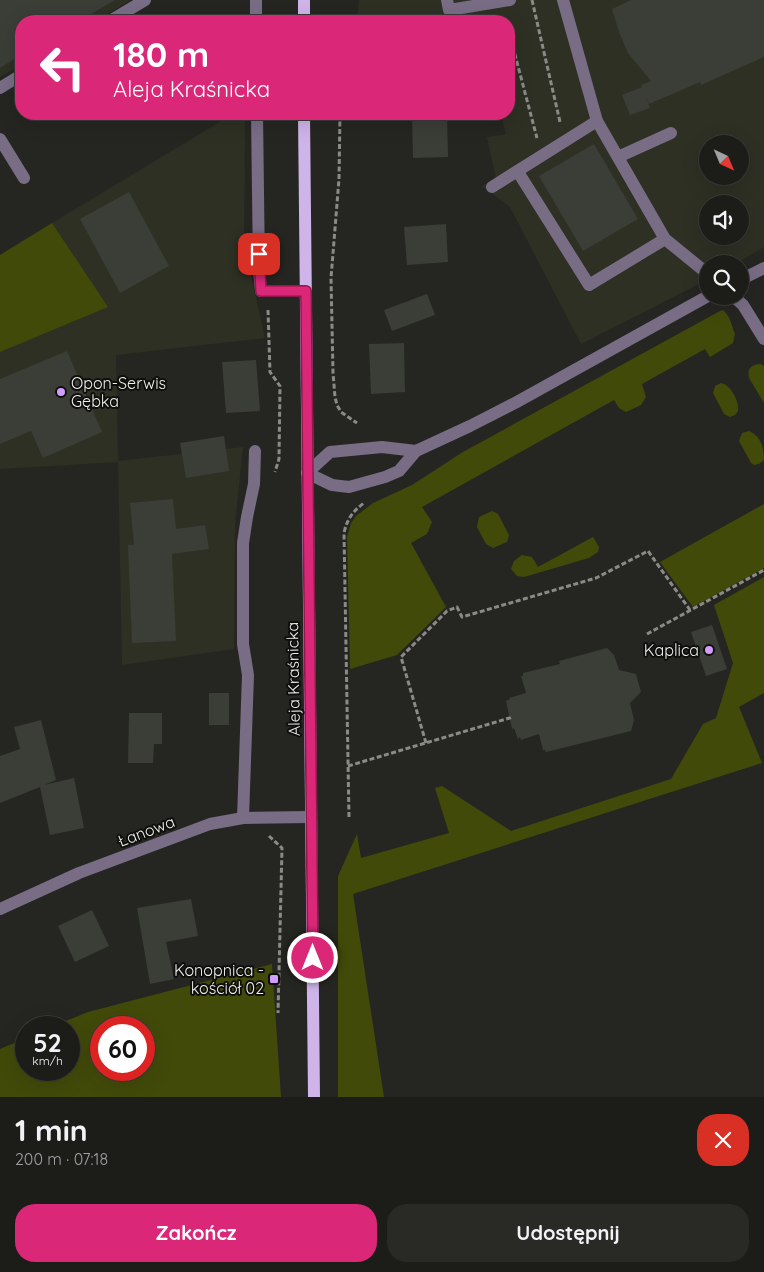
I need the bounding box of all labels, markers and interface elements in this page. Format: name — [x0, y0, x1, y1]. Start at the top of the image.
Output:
text: 180 m — [113, 32, 209, 76]
icon: left — [30, 35, 95, 100]
text: Aleja Kraśnicka — [113, 75, 270, 103]
north arrow — [699, 135, 749, 185]
map controls — [699, 135, 749, 305]
button: sound — [699, 195, 749, 245]
pin — [238, 233, 280, 275]
icon: arrive — [245, 240, 273, 268]
button: search — [699, 255, 749, 305]
place label: Opon-Serwis Gębka — [71, 373, 166, 411]
marker: Opon-Serwis Gębka — [55, 386, 67, 398]
street label: Aleja Kraśnicka — [282, 622, 304, 736]
place label: Kaplica — [644, 640, 699, 660]
marker: Kaplica — [703, 644, 715, 656]
street label: Łanowa — [115, 811, 177, 851]
position arrow — [286, 931, 338, 983]
place label: Konopnica - kościół 02 — [174, 960, 264, 998]
marker: Konopnica - kościół 02 — [268, 973, 280, 985]
speed limit sign: 60 — [90, 1016, 155, 1081]
text: 52 — [33, 1027, 62, 1058]
text: km/h — [32, 1053, 63, 1068]
text: 1 min — [15, 1111, 88, 1149]
button: close — [697, 1114, 749, 1166]
text: 200 m · 07:18 — [15, 1149, 108, 1169]
button: Zakończ — [15, 1204, 377, 1262]
button: Udostępnij — [387, 1204, 749, 1262]

